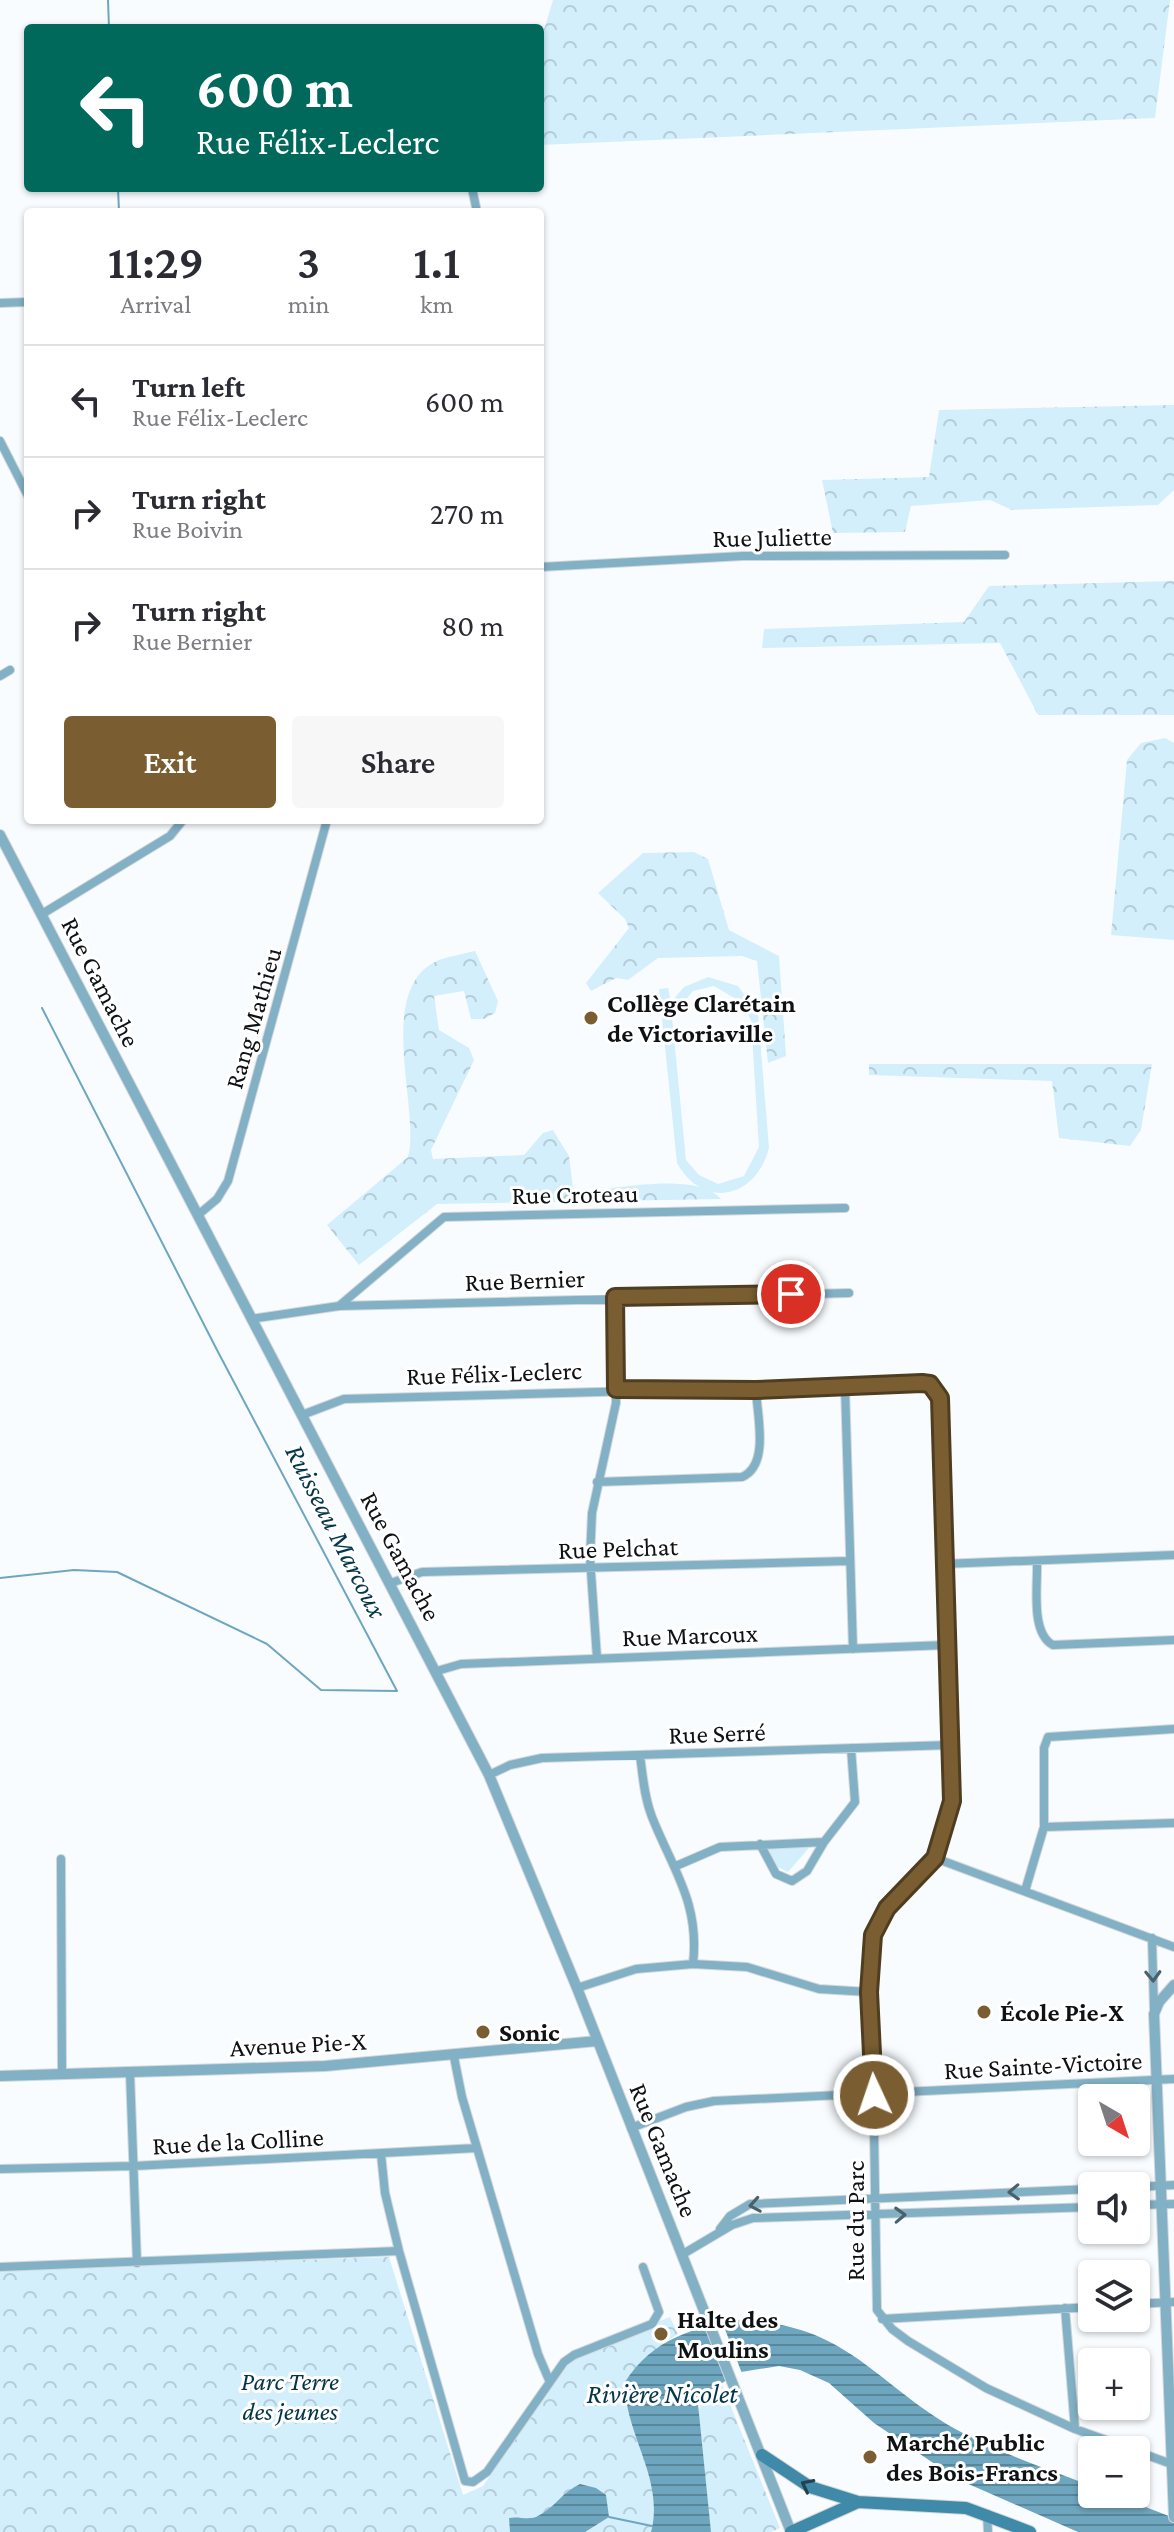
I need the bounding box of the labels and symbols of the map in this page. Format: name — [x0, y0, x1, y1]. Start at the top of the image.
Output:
street label: Rue Juliette — [712, 522, 832, 553]
street label: Rue Gamache — [55, 913, 146, 1052]
street label: Rang Mathieu — [219, 944, 288, 1092]
place label: Collège Clarétain de Victoriaville — [607, 989, 796, 1048]
marker: Collège Clarétain de Victoriaville — [582, 1009, 600, 1027]
street label: Rue Croteau — [511, 1179, 639, 1210]
pin — [757, 1260, 825, 1328]
street label: Rue Bernier — [464, 1264, 586, 1297]
street label: Rue Félix-Leclerc — [406, 1356, 583, 1391]
water label: Ruisseau Marcoux — [279, 1439, 394, 1624]
street label: Rue Gamache — [355, 1487, 447, 1626]
street label: Rue Pelchat — [557, 1532, 679, 1565]
street label: Rue Marcoux — [622, 1619, 759, 1652]
street label: Rue Serré — [668, 1717, 766, 1750]
one-way arrow — [1144, 1970, 1161, 1983]
place label: École Pie-X — [1000, 1998, 1124, 2027]
marker: École Pie-X — [975, 2003, 993, 2021]
place label: Sonic — [499, 2018, 560, 2047]
marker: Sonic — [474, 2023, 492, 2041]
street label: Avenue Pie-X — [229, 2026, 367, 2063]
street label: Rue Sainte-Victoire — [943, 2046, 1143, 2085]
position arrow — [832, 2053, 916, 2137]
street label: Rue Gamache — [624, 2079, 704, 2221]
north arrow — [1078, 2084, 1150, 2156]
street label: Rue de la Colline — [151, 2123, 325, 2160]
street label: Rue du Parc — [841, 2160, 870, 2281]
one-way arrow — [1007, 2183, 1020, 2200]
one-way arrow — [748, 2196, 761, 2213]
one-way arrow — [894, 2206, 907, 2223]
place label: Halte des Moulins — [677, 2305, 778, 2364]
marker: Halte des Moulins — [652, 2325, 670, 2343]
park label: Parc Terre des jeunes — [241, 2367, 339, 2426]
water label: Rivière Nicolet — [586, 2378, 738, 2409]
place label: Marché Public des Bois-Francs — [886, 2428, 1058, 2487]
marker: Marché Public des Bois-Francs — [861, 2448, 879, 2466]
one-way arrow — [800, 2479, 815, 2495]

